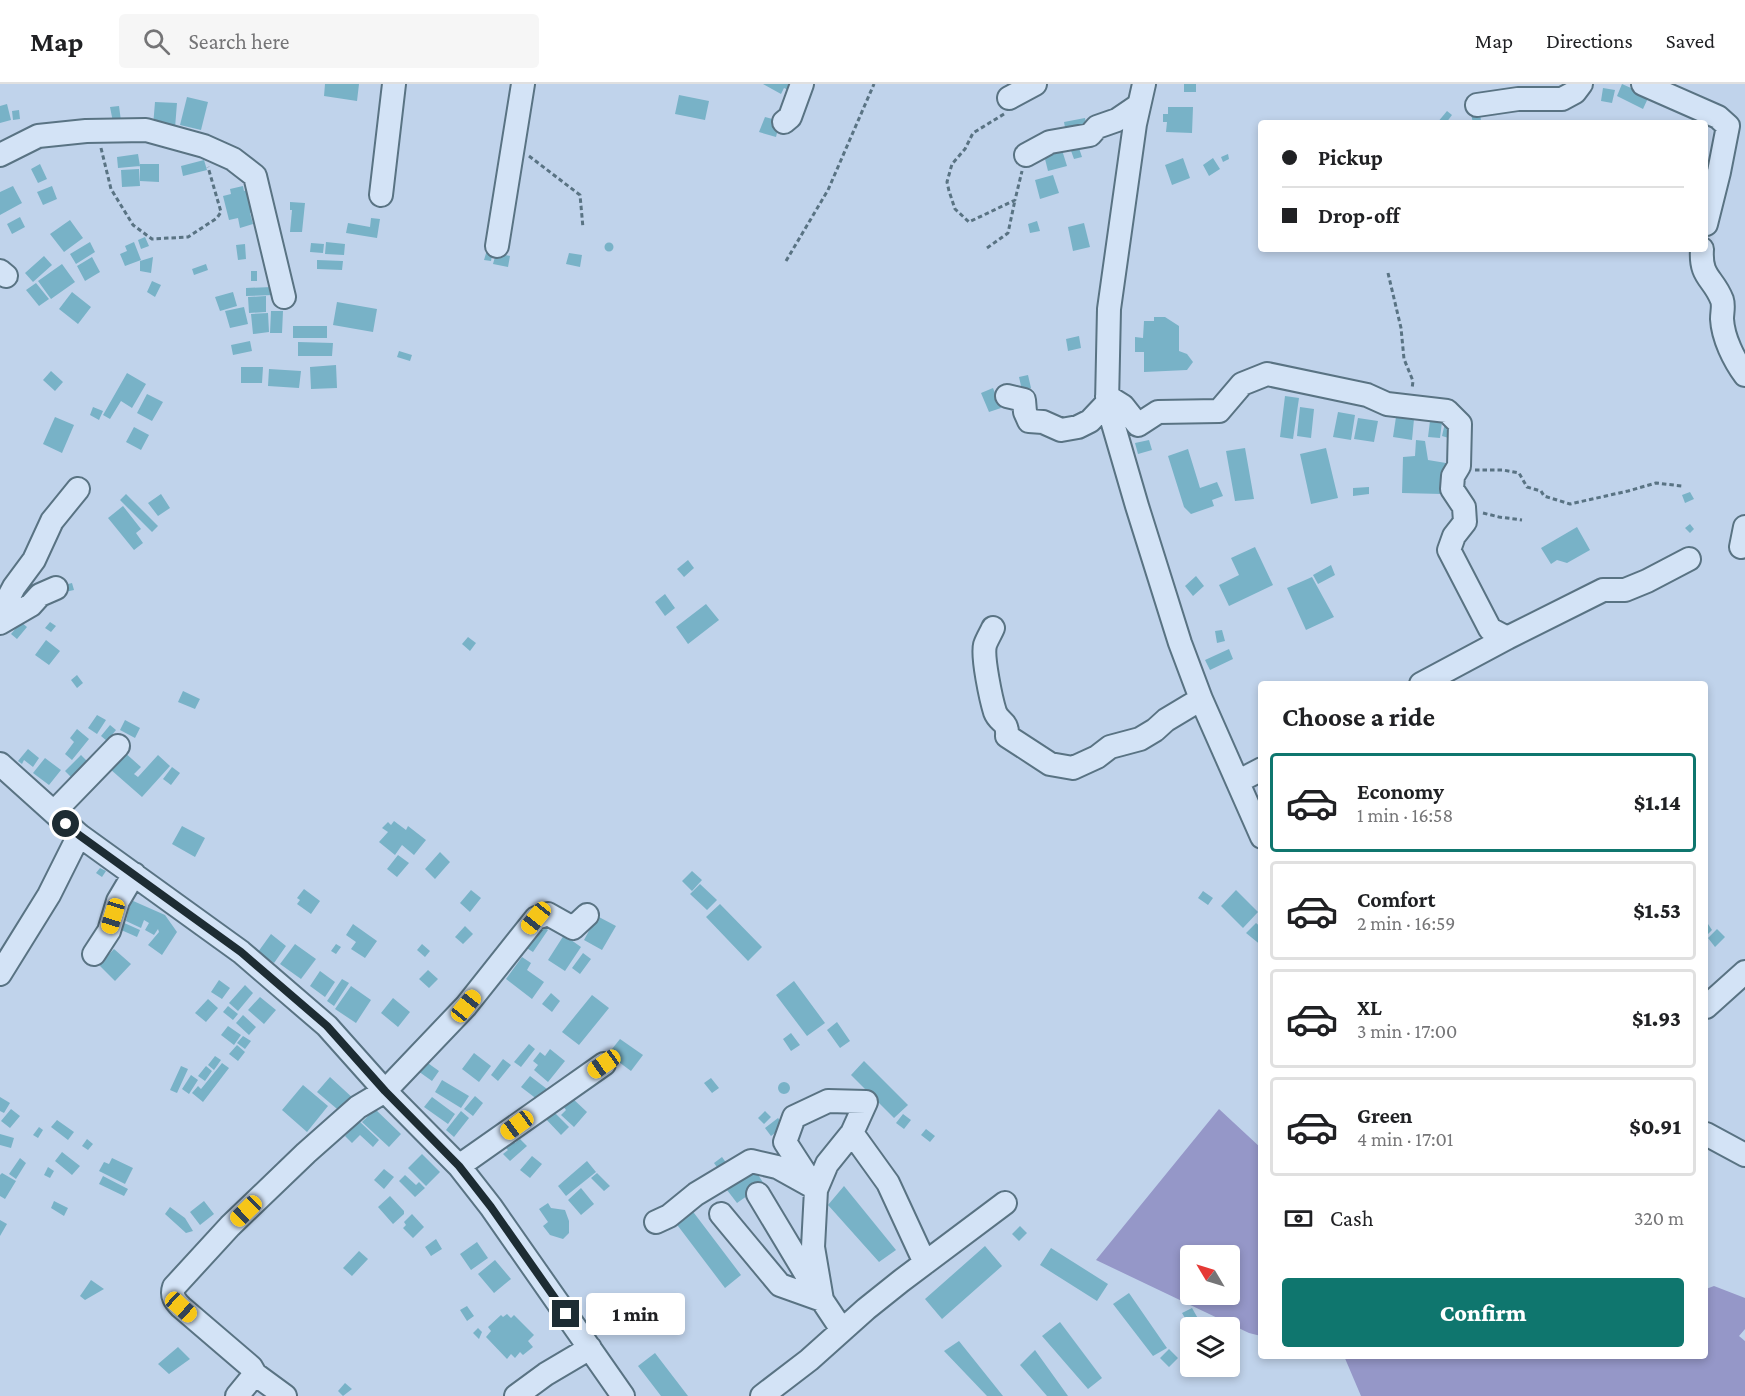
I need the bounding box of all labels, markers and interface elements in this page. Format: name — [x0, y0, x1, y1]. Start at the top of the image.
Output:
search box — [119, 14, 539, 68]
icon: search — [140, 25, 173, 58]
text: Map — [30, 26, 83, 57]
text: Search here — [188, 29, 289, 54]
text: Map — [1475, 29, 1513, 53]
text: Directions — [1546, 29, 1633, 53]
text: Saved — [1666, 29, 1715, 53]
text: Pickup — [1318, 145, 1383, 170]
text: Drop-off — [1318, 203, 1400, 228]
text: Choose a ride — [1282, 702, 1435, 732]
icon: car — [1285, 776, 1339, 830]
text: Economy — [1357, 779, 1444, 804]
text: $1.14 — [1634, 790, 1681, 815]
text: 1 min · 16:58 — [1357, 804, 1453, 826]
route start — [52, 810, 79, 837]
icon: car — [1285, 884, 1339, 938]
text: Comfort — [1357, 887, 1435, 912]
car — [99, 896, 127, 936]
car — [518, 898, 554, 938]
text: $1.53 — [1633, 898, 1681, 923]
text: 2 min · 16:59 — [1357, 912, 1455, 934]
car — [448, 986, 484, 1026]
icon: car — [1285, 992, 1339, 1046]
text: XL — [1357, 995, 1382, 1020]
text: $1.93 — [1632, 1006, 1681, 1031]
text: 3 min · 17:00 — [1357, 1020, 1457, 1042]
car — [584, 1046, 624, 1082]
icon: car — [1285, 1100, 1339, 1154]
text: Green — [1357, 1103, 1413, 1128]
car — [497, 1107, 537, 1143]
text: $0.91 — [1629, 1114, 1681, 1139]
text: 4 min · 17:01 — [1357, 1128, 1453, 1150]
car — [227, 1192, 265, 1230]
icon: cash — [1282, 1202, 1315, 1235]
text: Cash — [1330, 1206, 1374, 1231]
text: 320 m — [1634, 1207, 1684, 1229]
north arrow — [1180, 1245, 1240, 1305]
map controls — [1180, 1245, 1240, 1377]
button: Confirm — [1282, 1278, 1684, 1347]
car — [162, 1288, 200, 1326]
callout: 1 min — [587, 1293, 686, 1335]
route end — [552, 1300, 579, 1327]
text: 1 min — [612, 1303, 659, 1325]
button: layers — [1180, 1317, 1240, 1377]

